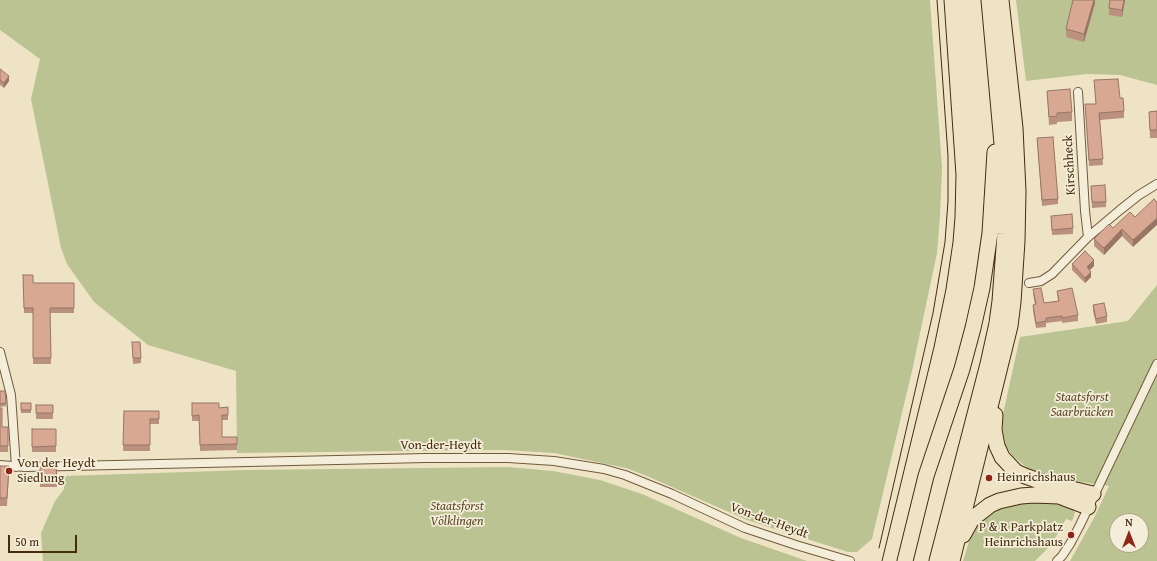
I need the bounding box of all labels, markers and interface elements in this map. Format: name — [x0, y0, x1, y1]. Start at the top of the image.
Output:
street label: Kirschheck — [1061, 134, 1079, 196]
park label: Staatsforst Saarbrücken — [1050, 390, 1114, 421]
street label: Von-der-Heydt — [400, 438, 482, 454]
place label: Von der Heydt Siedlung — [17, 456, 96, 487]
marker: Von der Heydt Siedlung — [4, 466, 14, 476]
place label: Heinrichshaus — [997, 470, 1075, 486]
marker: Heinrichshaus — [984, 473, 994, 483]
park label: Staatsforst Völklingen — [430, 499, 484, 530]
street label: Von-der-Heydt — [728, 500, 810, 542]
north arrow — [1109, 513, 1149, 553]
text: N — [1125, 514, 1133, 530]
place label: P & R Parkplatz Heinrichshaus — [979, 520, 1063, 551]
scale bar — [10, 527, 79, 553]
marker: P & R Parkplatz Heinrichshaus — [1066, 530, 1076, 540]
text: 50 m — [15, 533, 39, 550]

